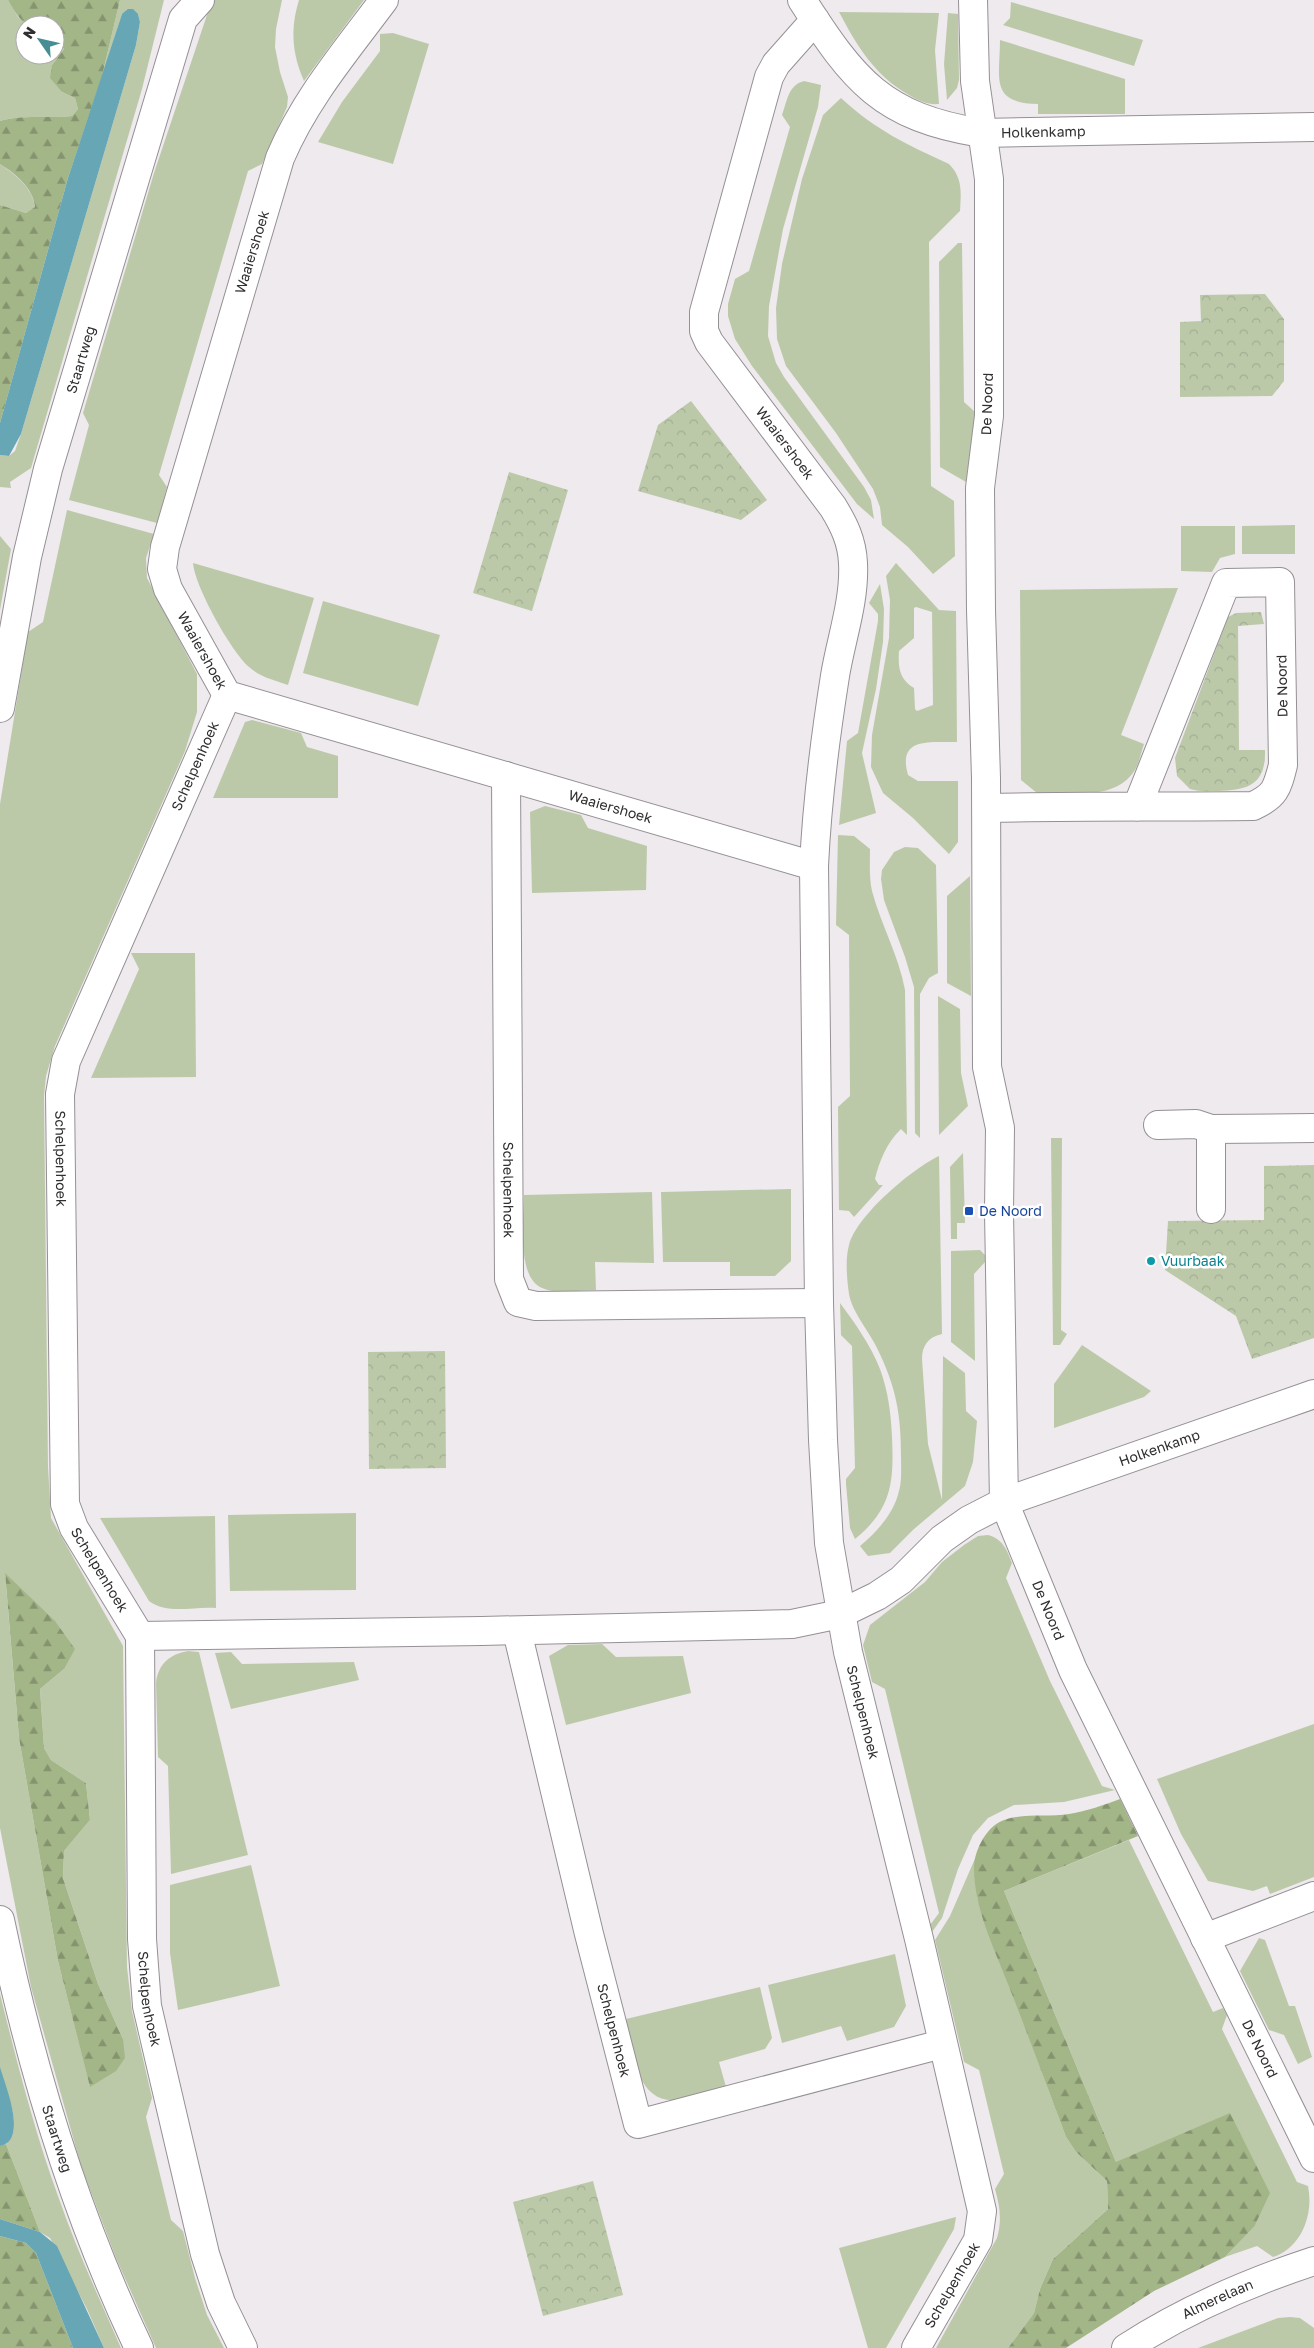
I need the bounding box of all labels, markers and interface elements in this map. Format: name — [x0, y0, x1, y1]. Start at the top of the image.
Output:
north arrow — [15, 15, 65, 65]
text: N — [19, 23, 39, 42]
street label: Holkenkamp — [1001, 122, 1086, 141]
street label: Waaiershoek — [231, 208, 272, 296]
street label: Staartweg — [62, 324, 98, 395]
street label: De Noord — [977, 372, 996, 436]
street label: Waaiershoek — [753, 403, 818, 482]
street label: Waaiershoek — [174, 608, 231, 692]
street label: De Noord — [1272, 654, 1291, 718]
street label: Schelpenhoek — [167, 718, 222, 813]
street label: Waaiershoek — [567, 786, 655, 826]
street label: Schelpenhoek — [52, 1110, 70, 1207]
street label: Schelpenhoek — [500, 1142, 518, 1238]
place label: De Noord — [979, 1202, 1042, 1219]
marker: De Noord — [963, 1205, 975, 1217]
place label: Vuurbaak — [1161, 1252, 1225, 1269]
marker: Vuurbaak — [1145, 1255, 1157, 1267]
street label: Holkenkamp — [1116, 1425, 1202, 1469]
street label: Schelpenhoek — [68, 1524, 132, 1615]
street label: De Noord — [1029, 1578, 1069, 1642]
street label: Schelpenhoek — [844, 1663, 883, 1761]
street label: Schelpenhoek — [135, 1951, 165, 2048]
street label: Schelpenhoek — [594, 1982, 635, 2079]
street label: De Noord — [1239, 2016, 1282, 2080]
street label: Staartweg — [39, 2103, 76, 2174]
street label: Schelpenhoek — [920, 2239, 983, 2331]
street label: Almerelaan — [1179, 2275, 1255, 2322]

